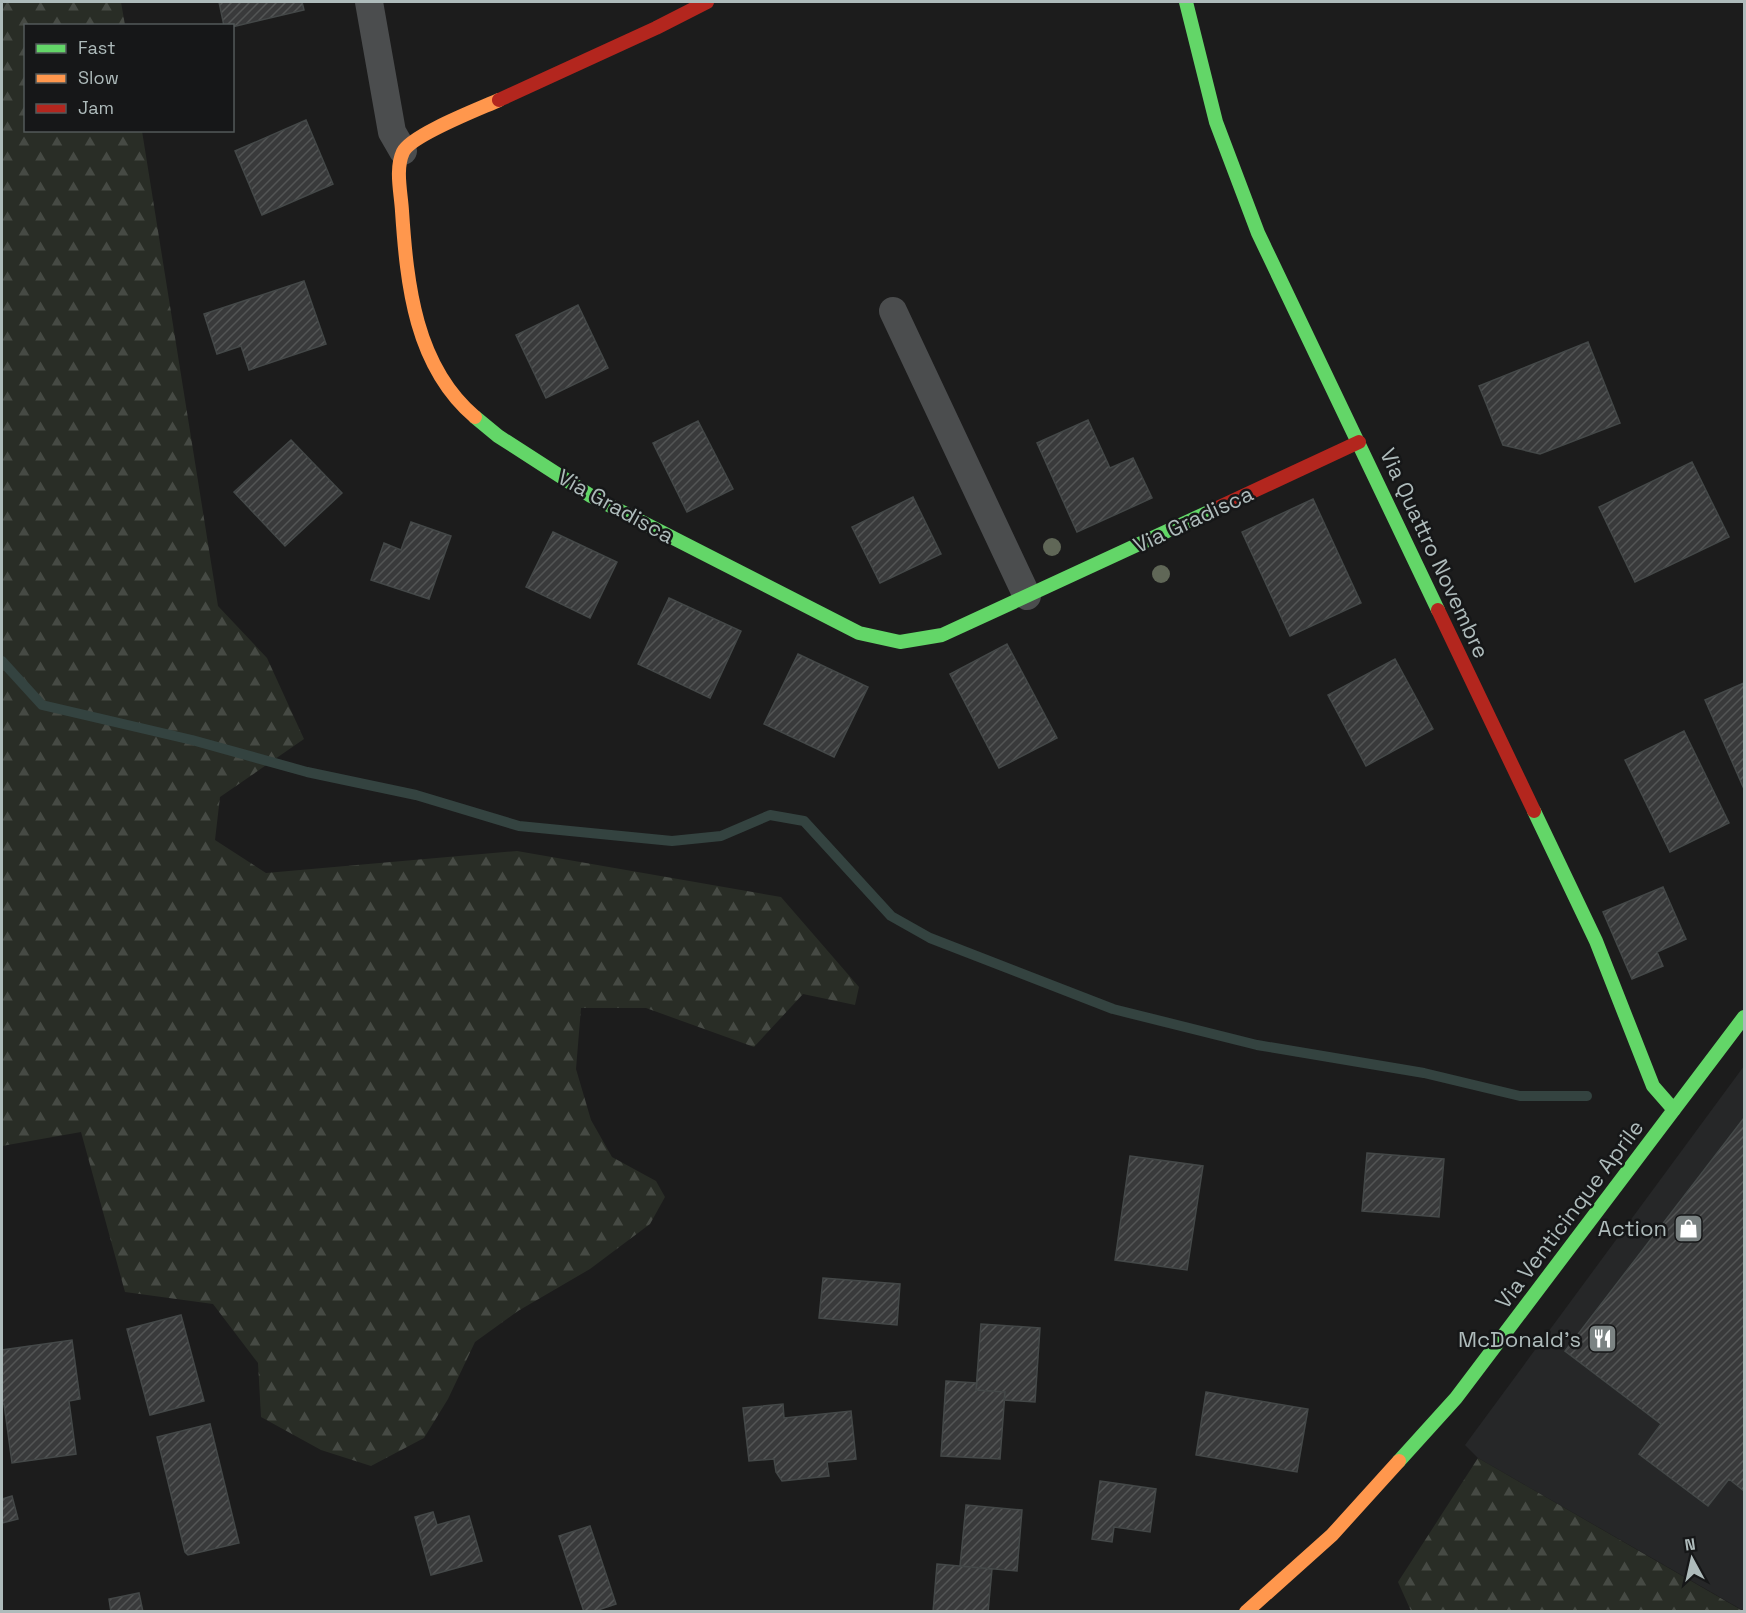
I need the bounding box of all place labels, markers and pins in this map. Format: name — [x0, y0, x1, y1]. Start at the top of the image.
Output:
shop icon: Action — [1672, 1212, 1704, 1244]
place label: Action — [1598, 1214, 1667, 1242]
restaurant icon: McDonald's — [1586, 1323, 1618, 1355]
place label: McDonald's — [1458, 1325, 1581, 1353]

